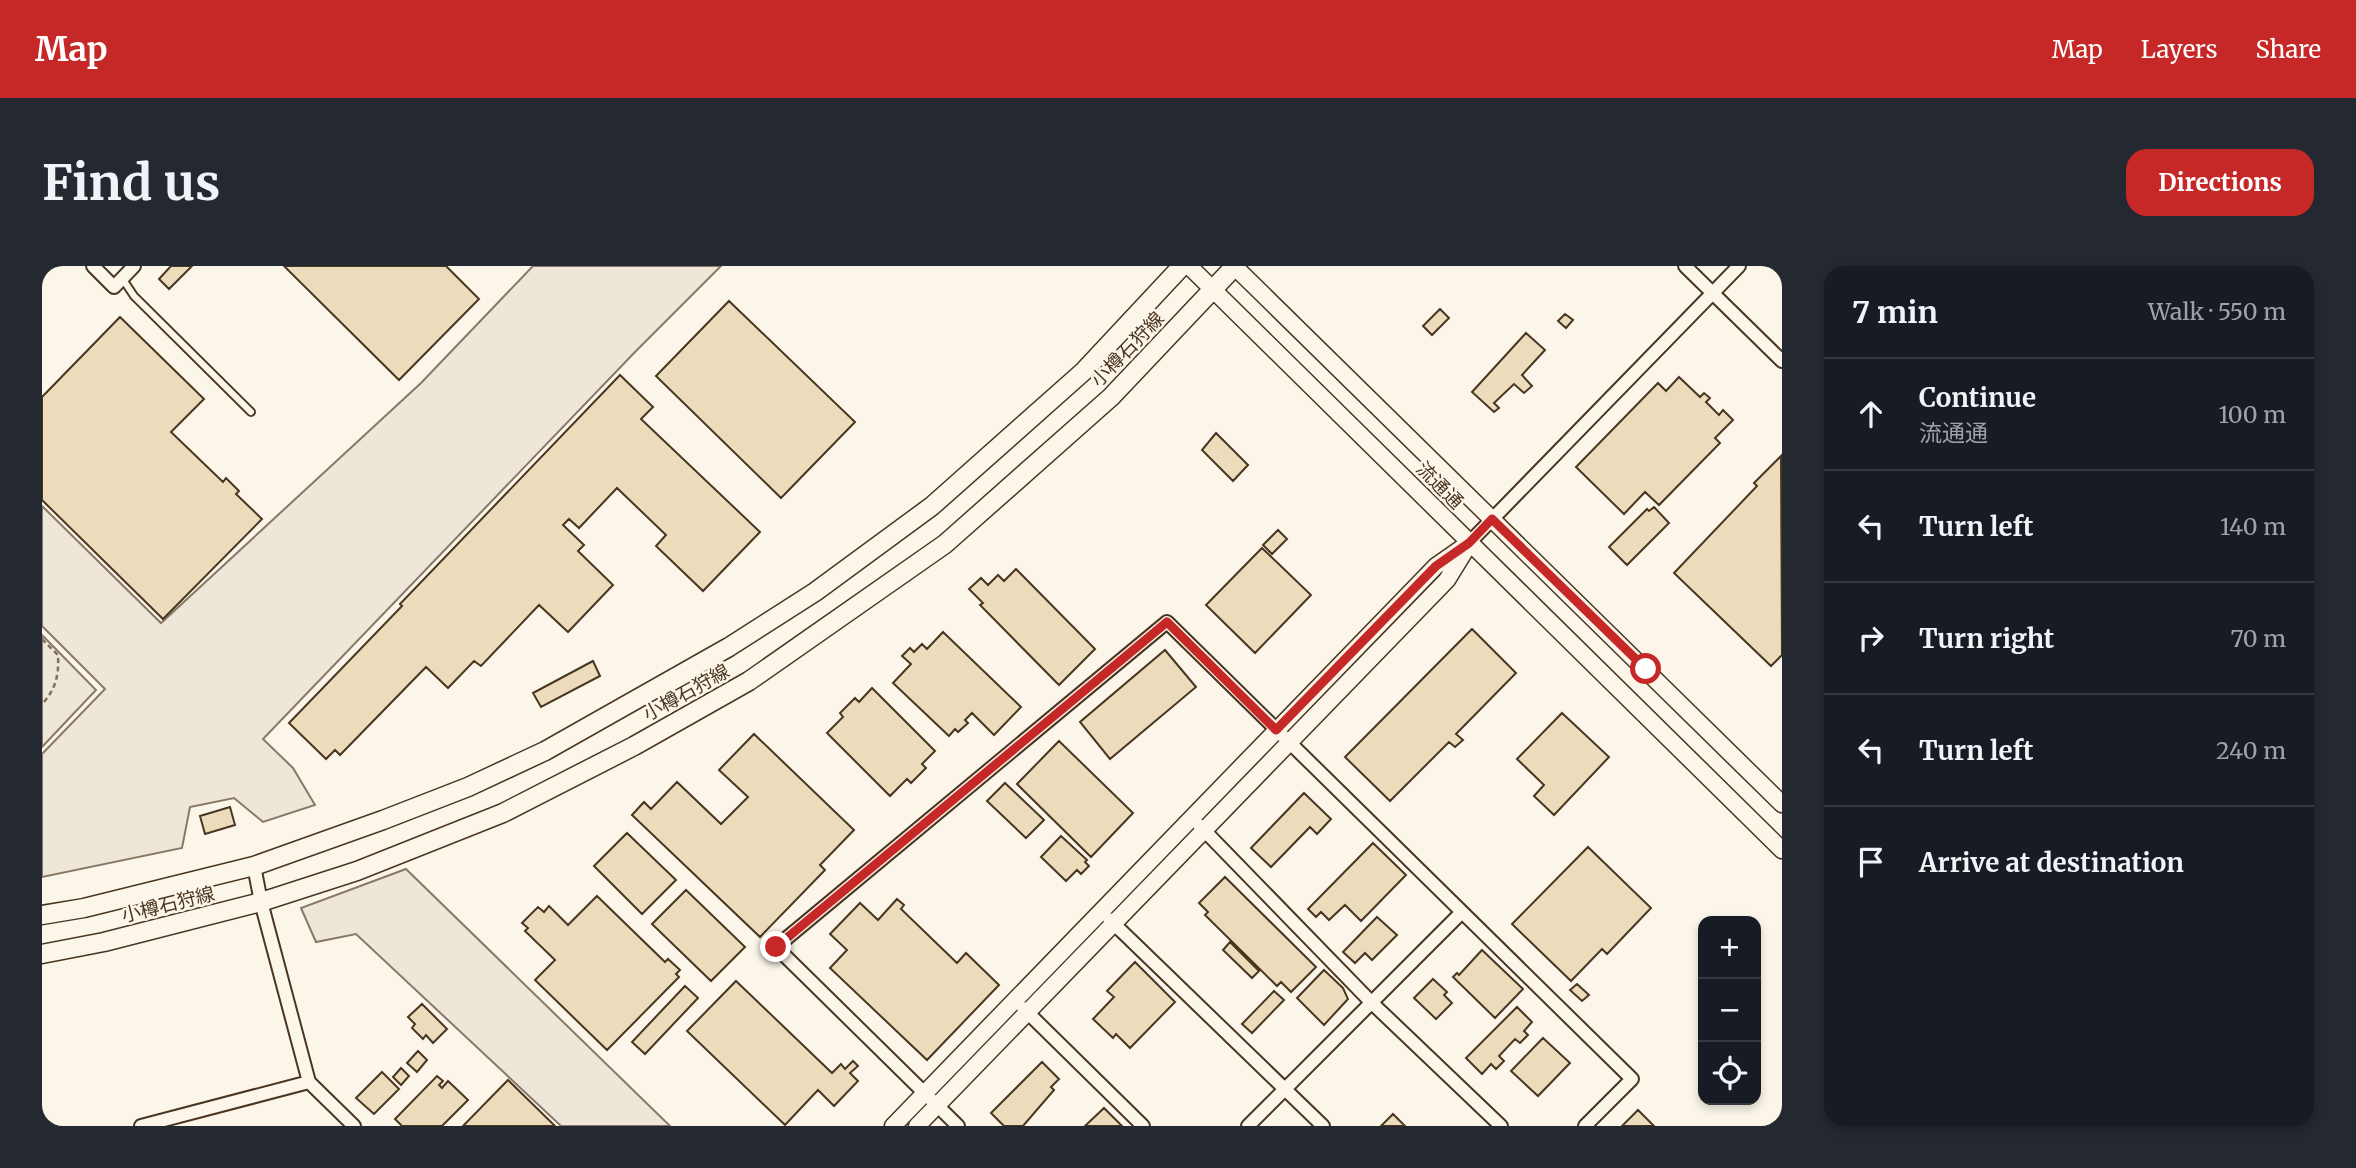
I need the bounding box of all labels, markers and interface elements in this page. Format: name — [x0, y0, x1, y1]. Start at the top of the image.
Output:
text: Map — [35, 29, 108, 70]
text: Map — [2052, 34, 2103, 65]
text: Layers — [2141, 34, 2217, 65]
text: Share — [2255, 34, 2321, 65]
button: Directions — [2126, 149, 2314, 216]
text: Find us — [42, 152, 220, 213]
text: 7 min — [1852, 293, 1938, 331]
text: Walk · 550 m — [2148, 297, 2286, 326]
street label: 小樽石狩線 — [1085, 306, 1169, 392]
text: Continue — [1919, 381, 2036, 414]
icon: ahead — [1852, 395, 1890, 433]
text: 100 m — [2218, 400, 2286, 429]
text: 流通通 — [1919, 418, 1988, 447]
street label: 流通通 — [1411, 456, 1469, 514]
icon: left — [1852, 507, 1890, 545]
text: Turn left — [1919, 510, 2033, 543]
text: 140 m — [2220, 512, 2286, 541]
icon: right — [1852, 619, 1890, 657]
text: Turn right — [1919, 622, 2054, 655]
text: 70 m — [2230, 624, 2286, 653]
route start — [1630, 653, 1661, 684]
street label: 小樽石狩線 — [639, 658, 733, 726]
icon: left — [1852, 731, 1890, 769]
text: Turn left — [1919, 734, 2033, 767]
text: 240 m — [2216, 736, 2286, 765]
icon: arrive — [1852, 843, 1890, 881]
text: Arrive at destination — [1919, 846, 2184, 879]
street label: 小樽石狩線 — [119, 881, 217, 927]
map controls — [1698, 916, 1761, 1105]
button: + — [1698, 916, 1761, 979]
route end — [760, 931, 791, 962]
button: − — [1698, 979, 1761, 1042]
button: locate — [1698, 1042, 1761, 1105]

